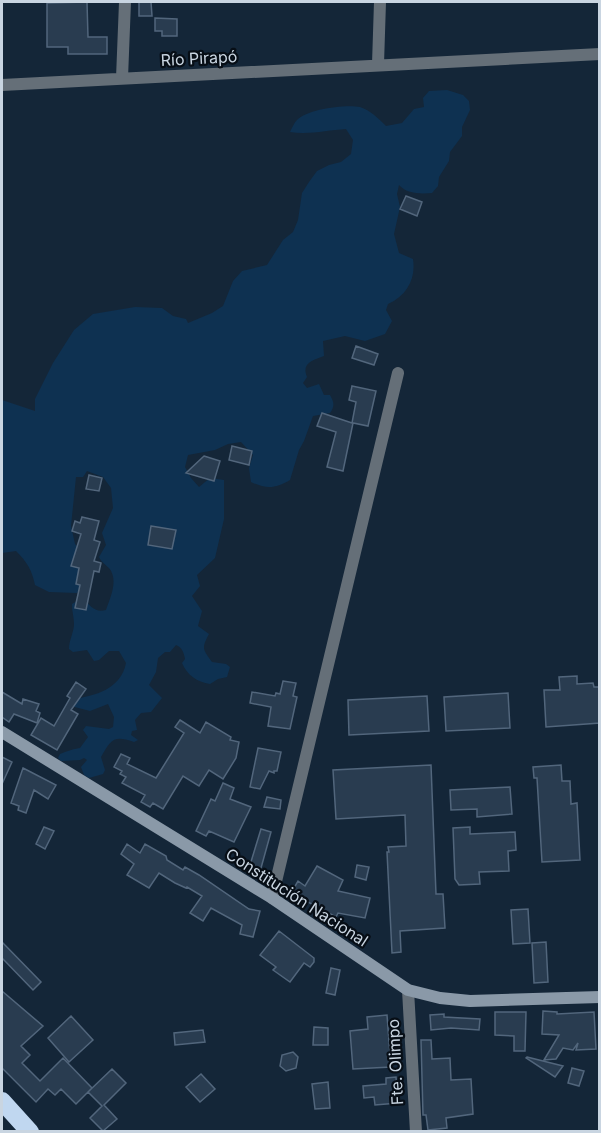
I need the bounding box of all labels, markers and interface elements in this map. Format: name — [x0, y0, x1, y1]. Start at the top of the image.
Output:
street label: Río Pirapó — [160, 46, 238, 70]
street label: Constitución Nacional — [222, 844, 372, 950]
street label: Fte. Olimpo — [383, 1018, 407, 1106]

